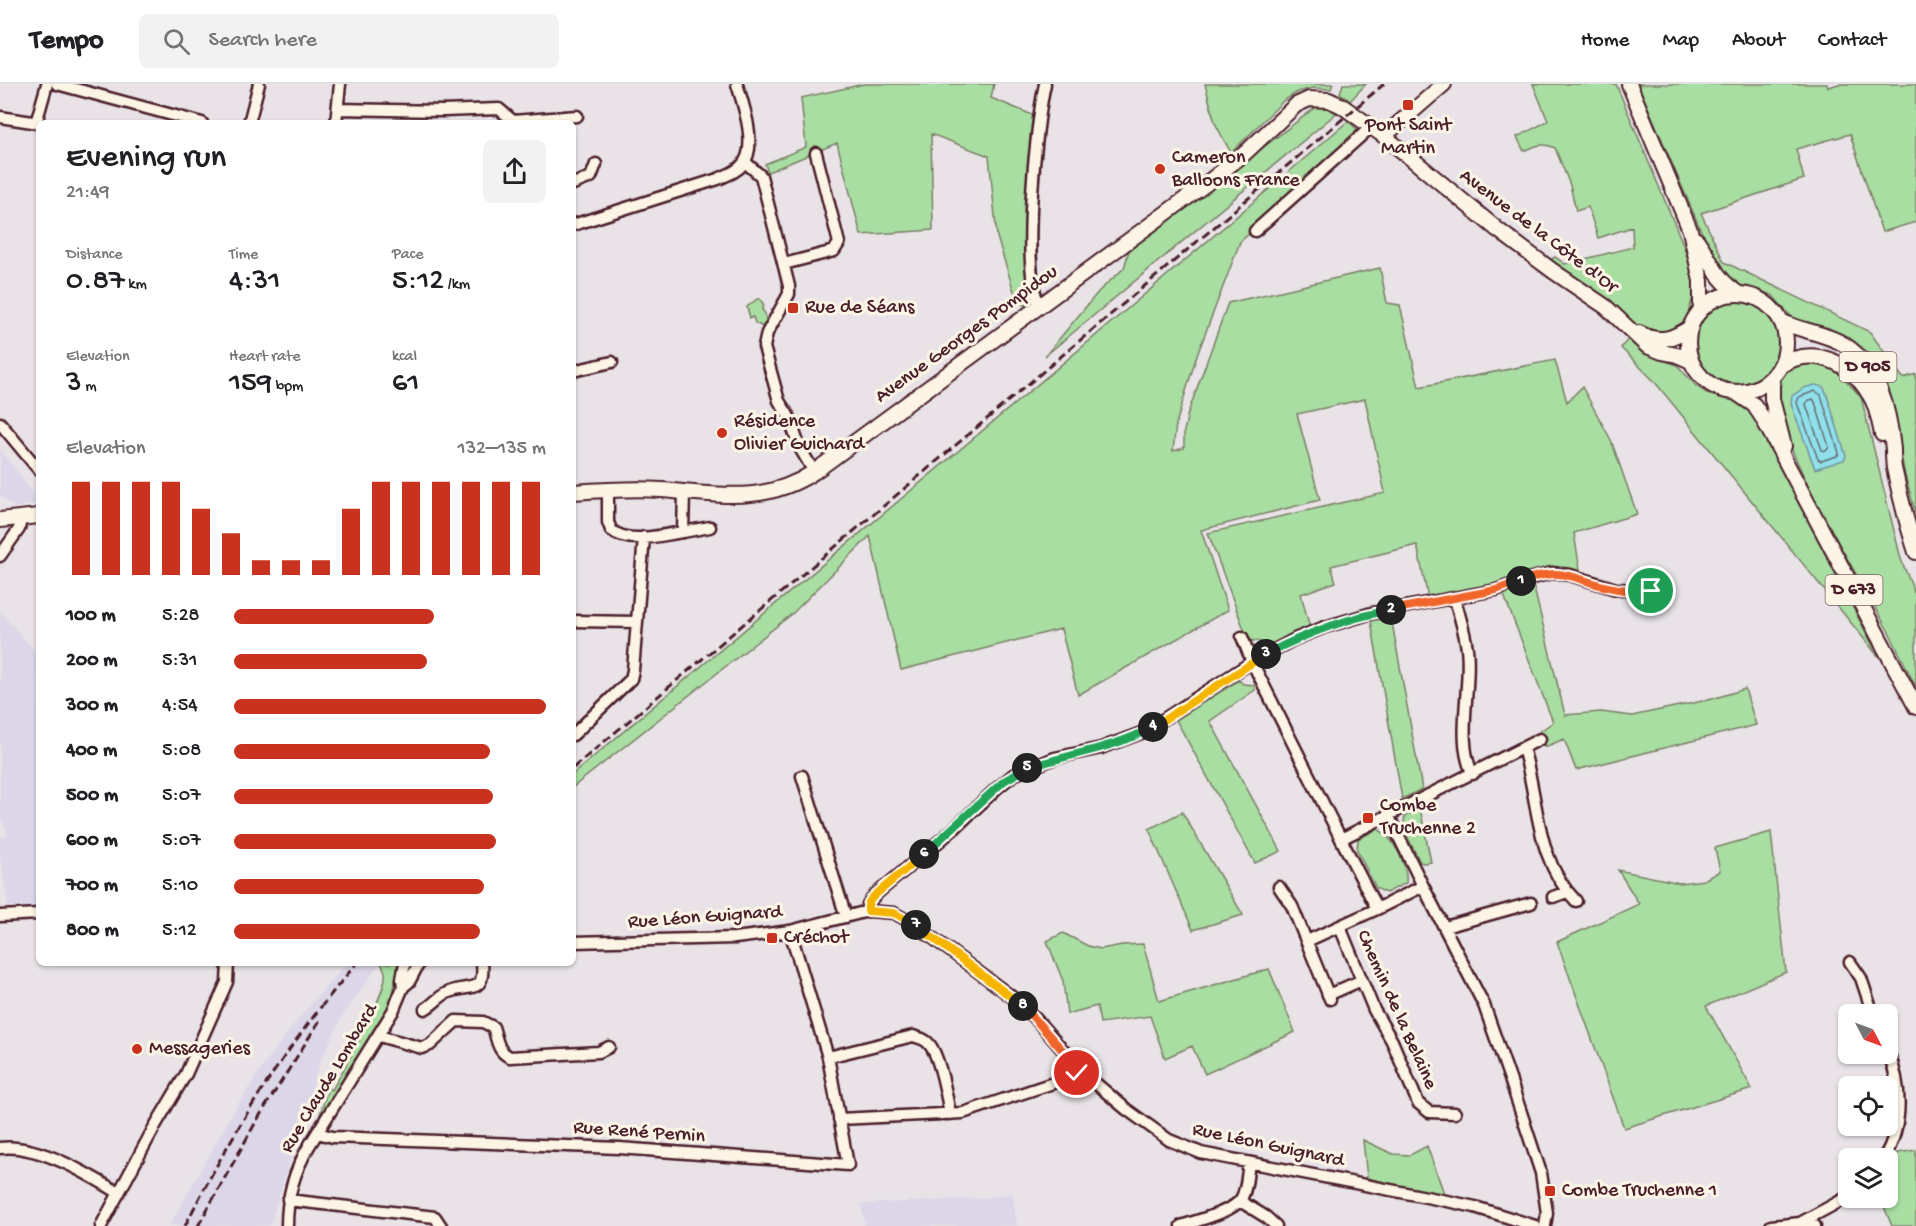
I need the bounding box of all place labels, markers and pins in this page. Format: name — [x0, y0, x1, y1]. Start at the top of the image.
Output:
marker: Pont Saint Martin — [1401, 98, 1415, 112]
place label: Pont Saint Martin — [1364, 115, 1453, 161]
place label: Cameron Balloons France — [1171, 147, 1300, 193]
marker: Cameron Balloons France — [1153, 162, 1167, 176]
place label: Rue de Séans — [805, 297, 915, 320]
marker: Rue de Séans — [786, 301, 800, 315]
place label: Résidence Olivier Guichard — [734, 411, 866, 457]
marker: Résidence Olivier Guichard — [715, 426, 729, 440]
pin — [1625, 565, 1676, 616]
pin: 1 — [1506, 566, 1536, 596]
pin: 2 — [1376, 595, 1406, 625]
pin: 3 — [1251, 639, 1281, 669]
pin: 4 — [1138, 712, 1168, 742]
pin: 5 — [1012, 753, 1042, 783]
place label: Combe Truchenne 2 — [1379, 795, 1476, 841]
marker: Combe Truchenne 2 — [1361, 811, 1375, 825]
pin: 6 — [909, 839, 939, 869]
pin: 7 — [901, 910, 931, 940]
place label: Créchot — [784, 927, 850, 950]
marker: Créchot — [765, 931, 779, 945]
pin: 8 — [1008, 991, 1038, 1021]
place label: Messageries — [149, 1038, 250, 1061]
marker: Messageries — [130, 1042, 144, 1056]
pin — [1051, 1047, 1102, 1098]
place label: Combe Truchenne 1 — [1562, 1180, 1717, 1203]
marker: Combe Truchenne 1 — [1543, 1184, 1557, 1198]

